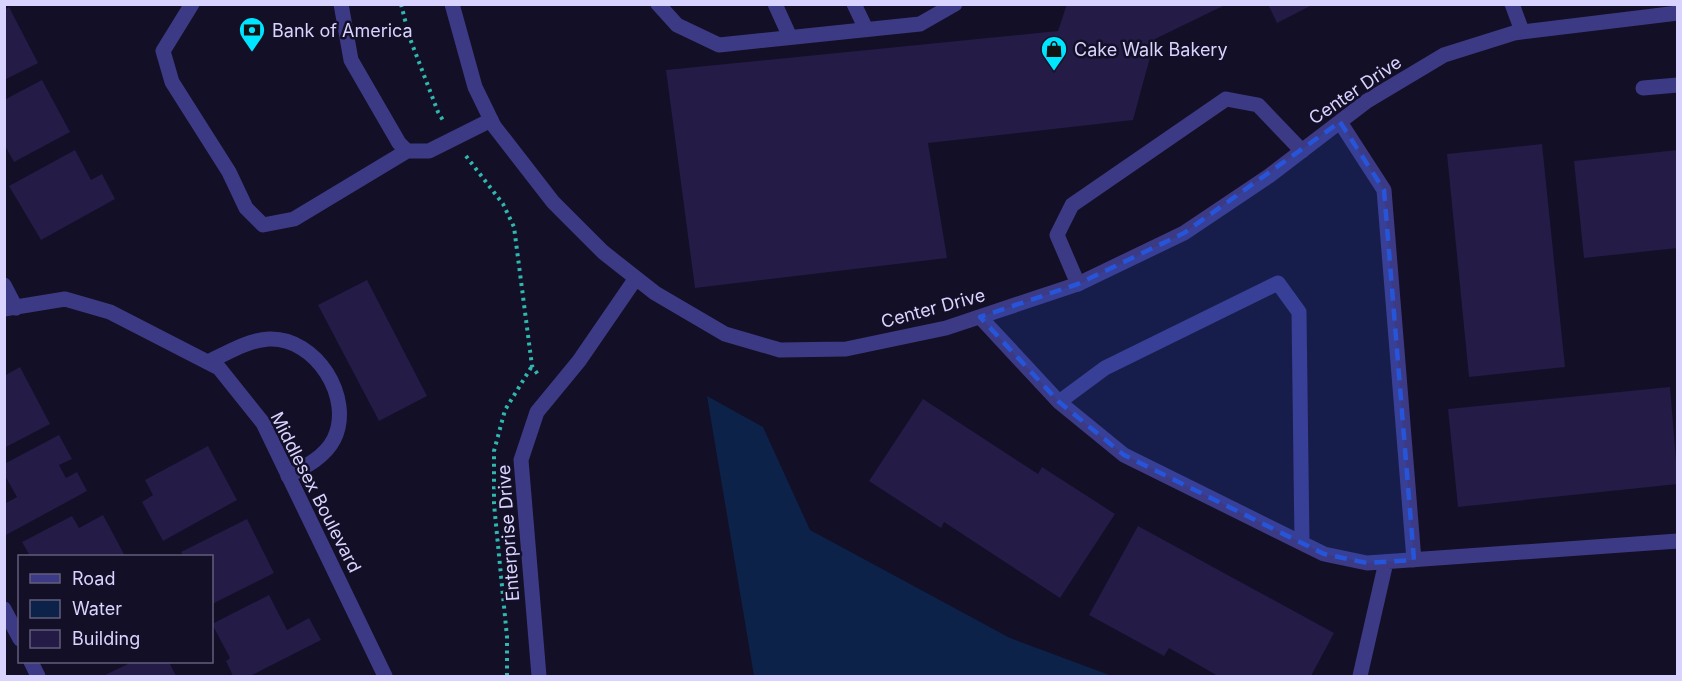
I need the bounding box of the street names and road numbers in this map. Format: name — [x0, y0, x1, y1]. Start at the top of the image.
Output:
street label: Center Drive — [1305, 51, 1405, 129]
street label: Center Drive — [879, 284, 987, 332]
street label: Middlesex Boulevard — [266, 408, 366, 576]
street label: Enterprise Drive — [493, 464, 523, 602]

